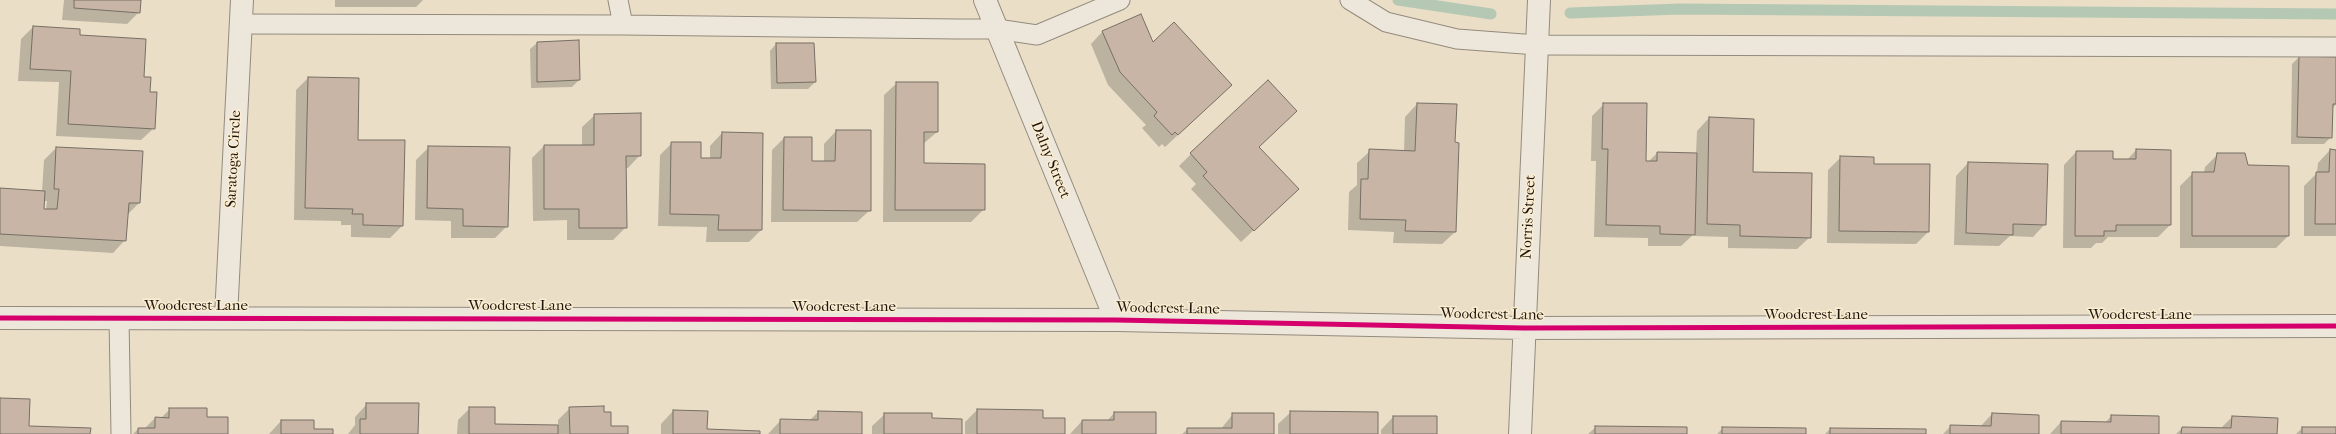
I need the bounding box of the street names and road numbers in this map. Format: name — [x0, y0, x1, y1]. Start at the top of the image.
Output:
street label: Saratoga Circle — [222, 110, 246, 208]
street label: Dalny Street — [1026, 119, 1074, 201]
street label: Norris Street — [1518, 175, 1540, 259]
street label: Woodcrest Lane — [144, 297, 248, 315]
street label: Woodcrest Lane — [468, 297, 572, 315]
street label: Woodcrest Lane — [792, 298, 896, 316]
street label: Woodcrest Lane — [1116, 299, 1220, 319]
street label: Woodcrest Lane — [1440, 305, 1544, 325]
street label: Woodcrest Lane — [1764, 306, 1868, 324]
street label: Woodcrest Lane — [2088, 306, 2192, 324]

